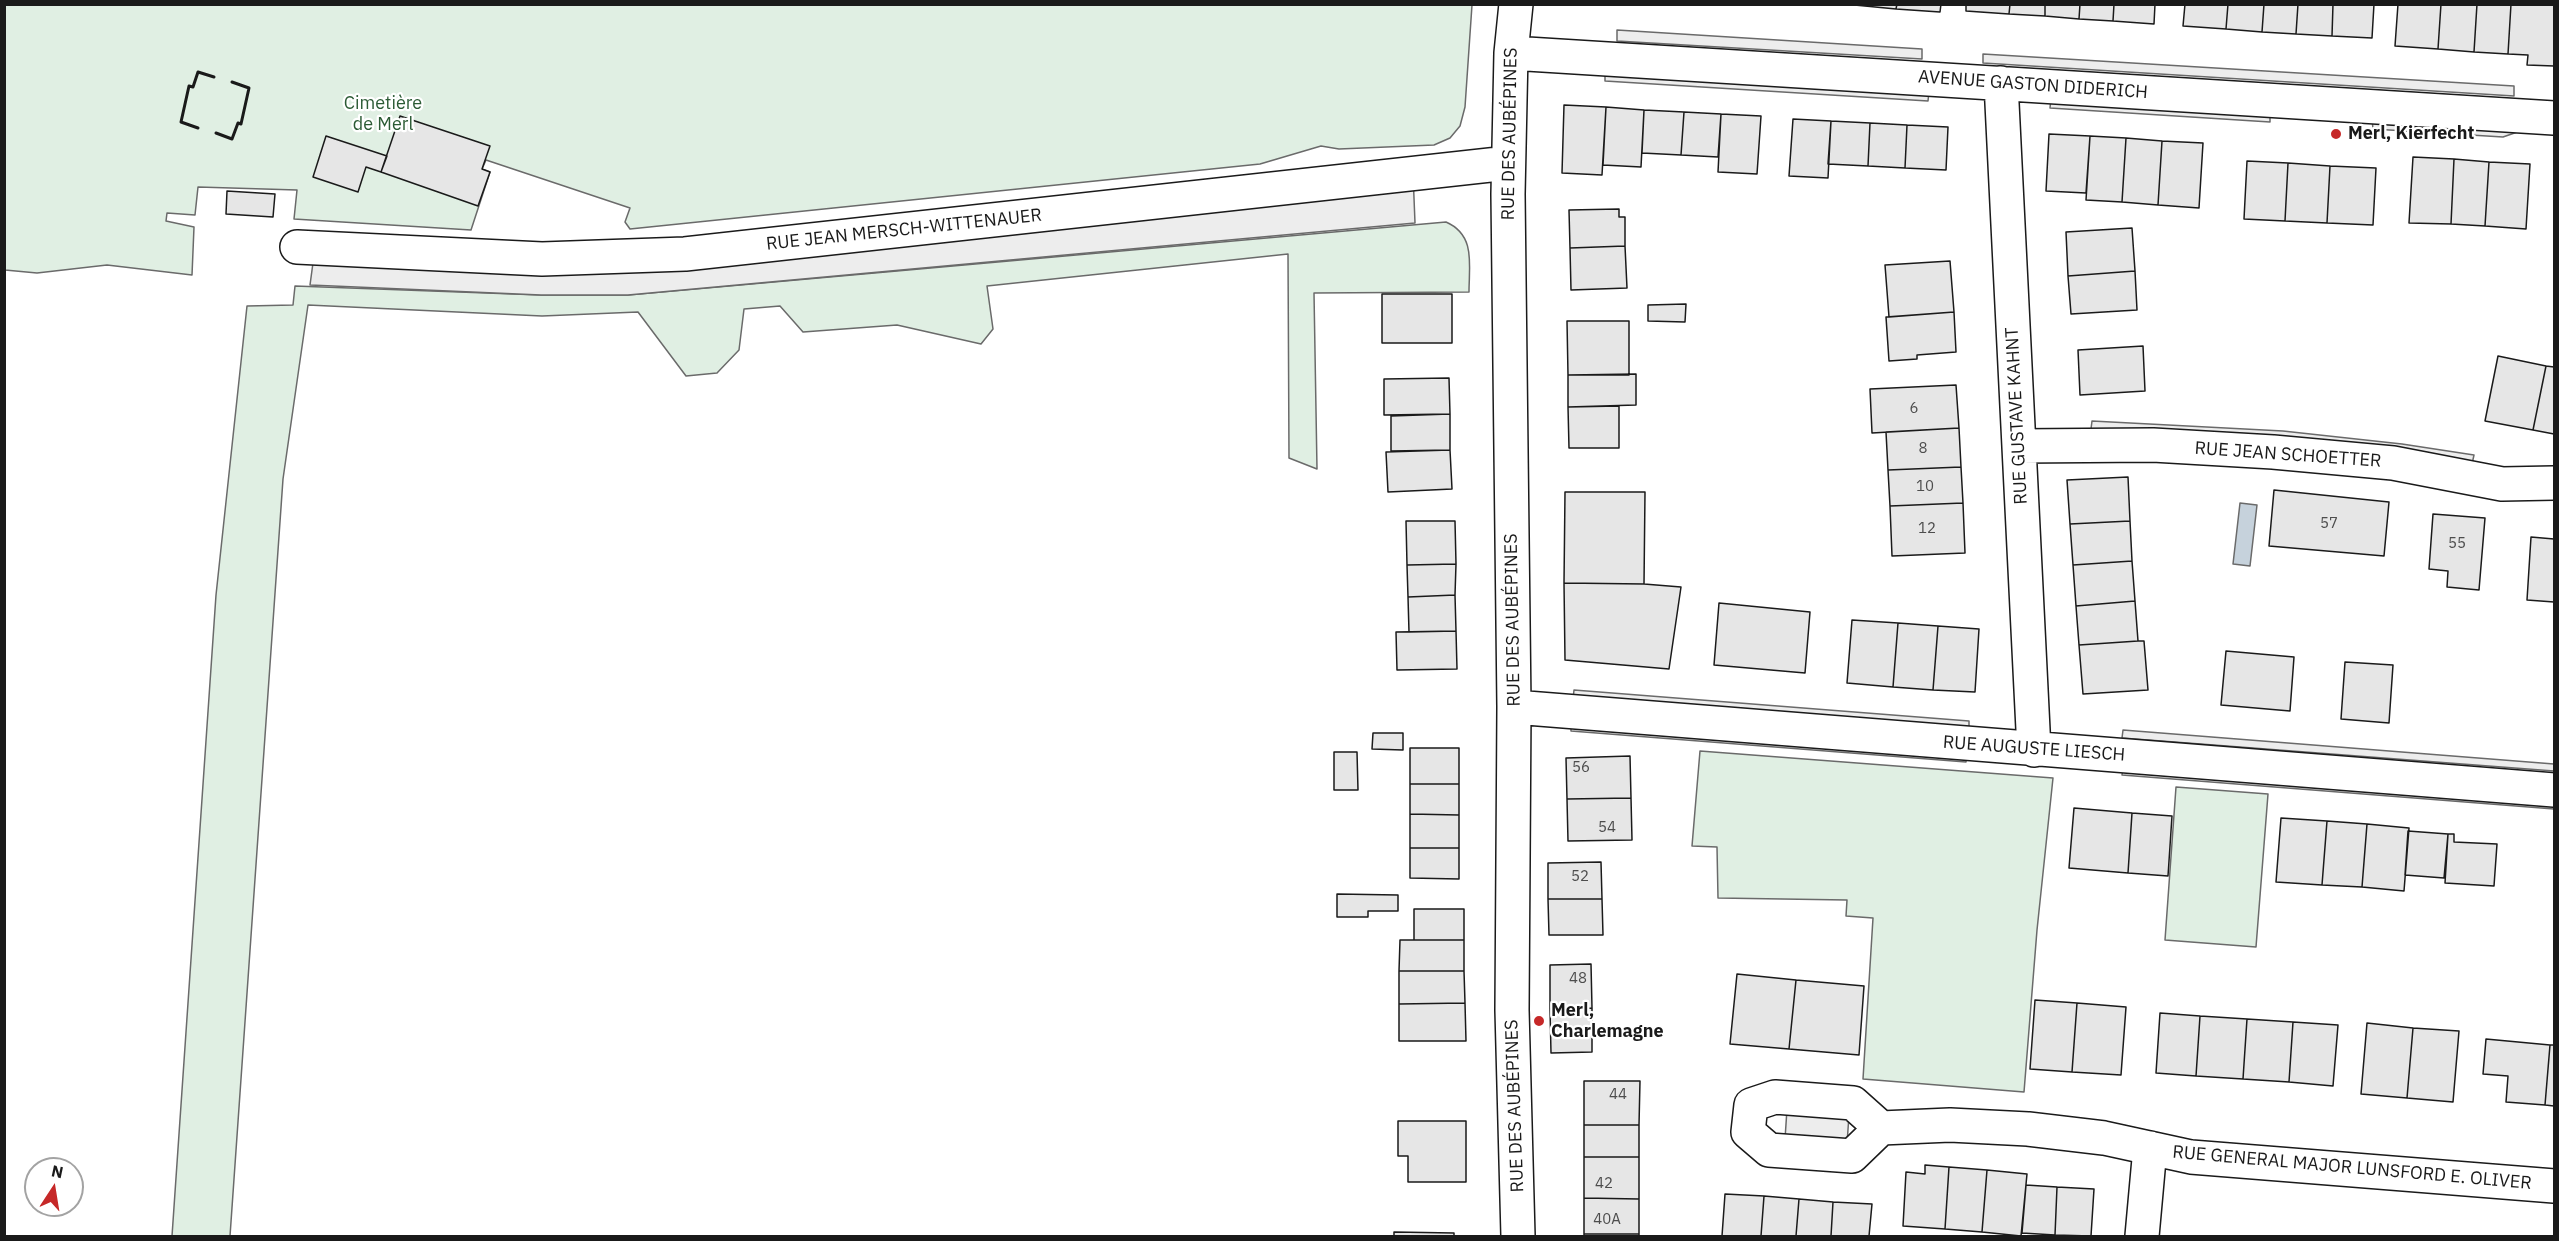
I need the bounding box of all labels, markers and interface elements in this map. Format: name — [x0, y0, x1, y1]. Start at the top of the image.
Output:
street label: RUE DES AUBÉPINES — [1498, 47, 1522, 221]
street label: AVENUE GASTON DIDERICH — [1917, 66, 2149, 104]
park label: Cimetière de Merl — [344, 93, 422, 136]
place label: Merl, Kierfecht — [2348, 123, 2474, 145]
marker: Merl, Kierfecht — [2329, 127, 2343, 141]
street label: RUE JEAN MERSCH-WITTENAUER — [765, 205, 1043, 255]
street label: RUE GUSTAVE KAHNT — [2002, 327, 2032, 505]
house number: 6 — [1910, 400, 1918, 418]
street label: RUE JEAN SCHOETTER — [2194, 438, 2382, 472]
house number: 8 — [1919, 440, 1927, 458]
house number: 10 — [1916, 478, 1934, 496]
house number: 57 — [2320, 515, 2338, 533]
house number: 12 — [1918, 520, 1936, 538]
street label: RUE DES AUBÉPINES — [1501, 533, 1525, 707]
house number: 55 — [2448, 535, 2466, 553]
street label: RUE AUGUSTE LIESCH — [1942, 732, 2126, 766]
house number: 56 — [1572, 759, 1590, 777]
house number: 54 — [1598, 819, 1616, 837]
house number: 52 — [1571, 868, 1589, 886]
house number: 48 — [1569, 970, 1587, 988]
place label: Merl, Charlemagne — [1551, 1000, 1664, 1042]
marker: Merl, Charlemagne — [1532, 1014, 1546, 1028]
street label: RUE DES AUBÉPINES — [1501, 1019, 1529, 1193]
house number: 44 — [1609, 1086, 1627, 1104]
street label: RUE GENERAL MAJOR LUNSFORD E. OLIVER — [2171, 1142, 2533, 1194]
north arrow — [24, 1157, 84, 1217]
text: N — [50, 1160, 65, 1182]
house number: 42 — [1595, 1175, 1613, 1193]
house number: 40A — [1593, 1211, 1621, 1229]

